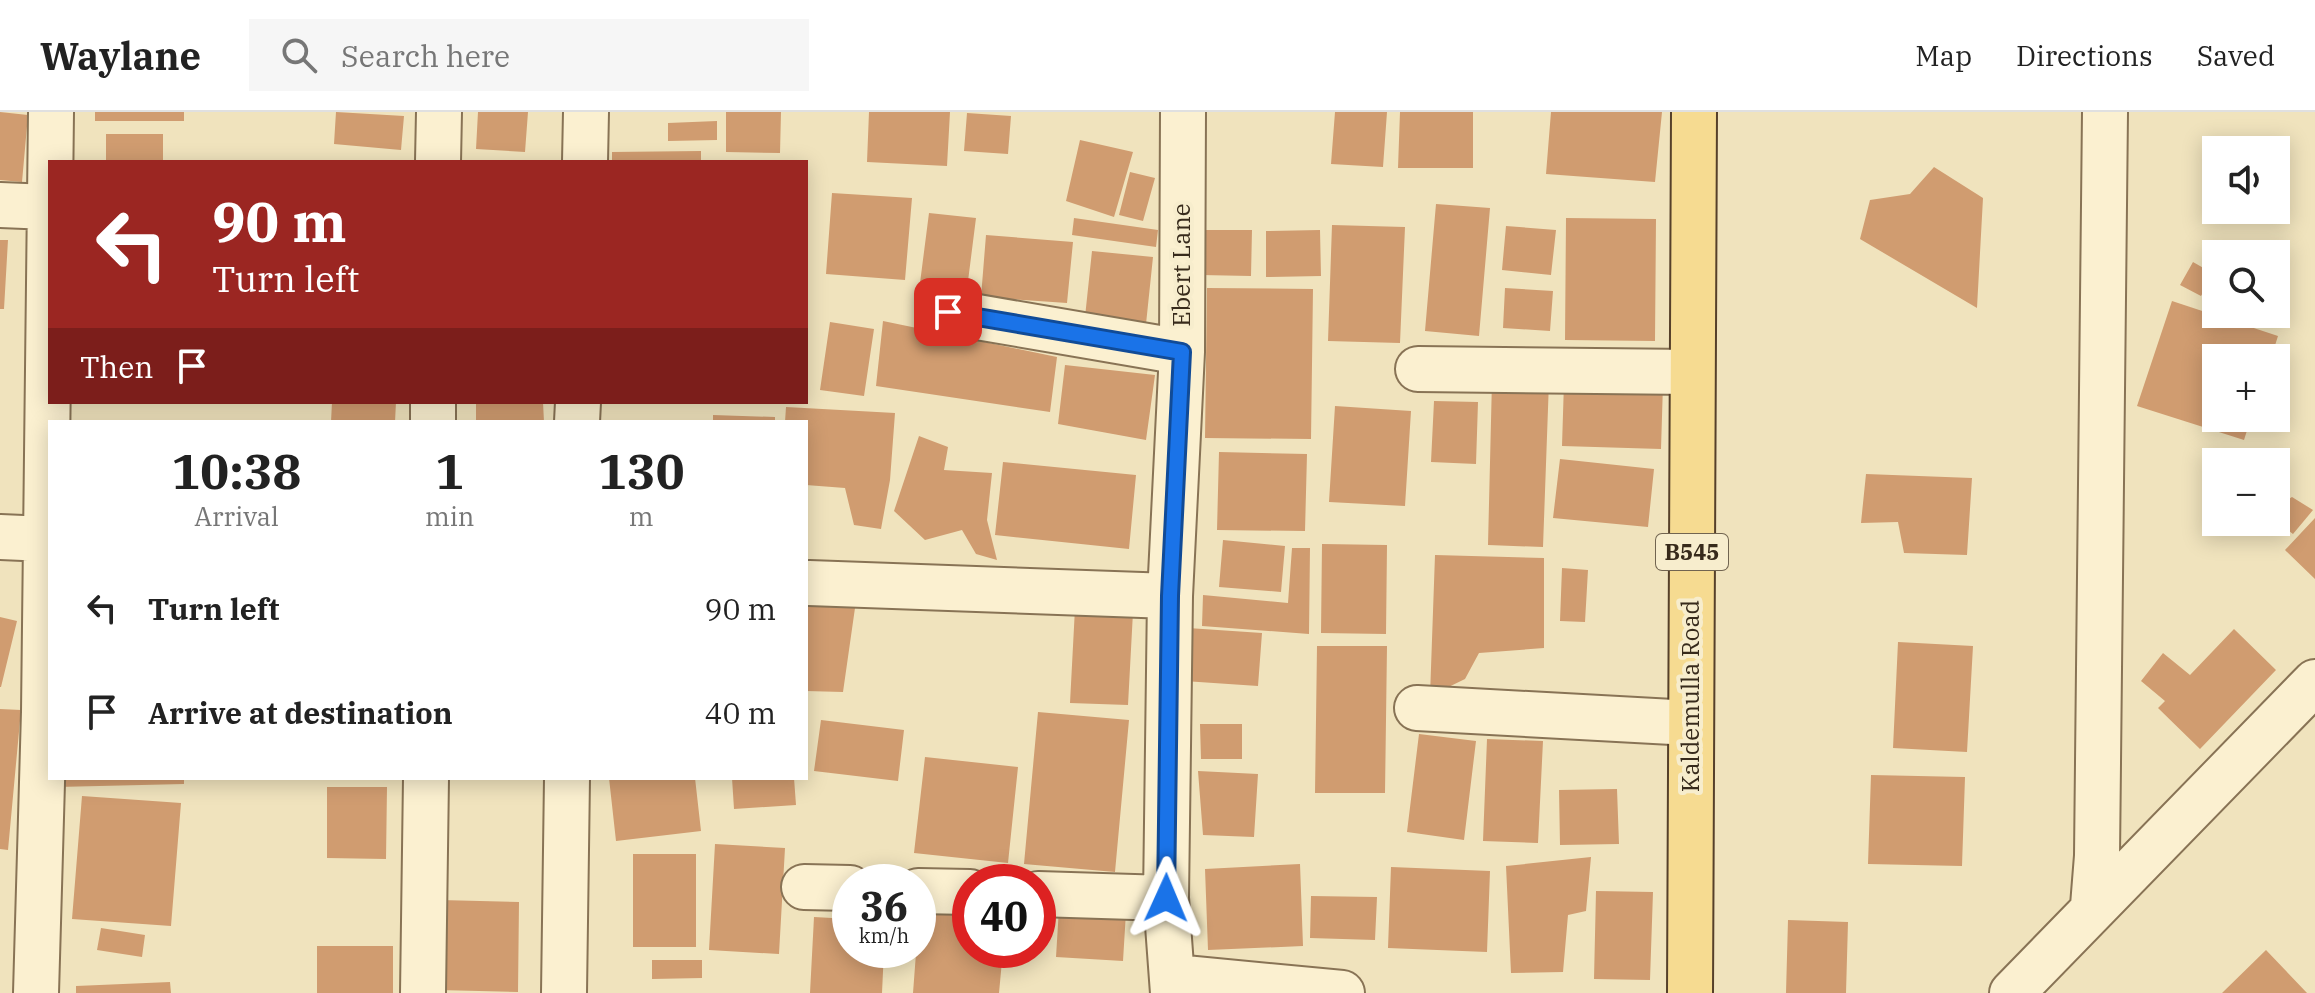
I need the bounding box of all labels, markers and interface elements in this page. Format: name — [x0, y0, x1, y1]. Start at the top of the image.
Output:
search box — [249, 19, 809, 91]
text: Waylane — [40, 31, 201, 80]
icon: search — [277, 33, 321, 77]
text: Search here — [341, 36, 510, 75]
text: Map — [1915, 37, 1972, 74]
text: Directions — [2016, 37, 2153, 74]
text: Saved — [2197, 37, 2275, 74]
map controls — [2202, 136, 2290, 536]
button: sound — [2202, 136, 2290, 224]
text: 90 m — [212, 185, 347, 257]
icon: left — [80, 192, 184, 296]
street label: Ebert Lane — [1165, 203, 1197, 327]
button: search — [2202, 240, 2290, 328]
text: Turn left — [212, 255, 359, 302]
pin — [914, 278, 982, 346]
icon: arrive — [926, 290, 970, 334]
icon: arrive — [170, 344, 214, 388]
button: + — [2202, 344, 2290, 432]
text: Then — [80, 347, 154, 386]
text: 10:38 — [172, 440, 301, 502]
text: 1 — [435, 440, 464, 502]
text: 130 — [598, 440, 684, 502]
button: − — [2202, 448, 2290, 536]
text: Arrival — [194, 499, 279, 533]
text: min — [425, 499, 474, 533]
text: m — [629, 499, 654, 533]
road number: B545 — [1656, 534, 1728, 570]
icon: left — [80, 586, 124, 630]
text: Turn left — [148, 589, 280, 628]
text: 90 m — [704, 589, 776, 628]
street label: Kaldemulla Road — [1674, 600, 1706, 792]
icon: arrive — [80, 690, 124, 734]
text: Arrive at destination — [148, 693, 453, 732]
text: 40 m — [704, 693, 776, 732]
position arrow — [1124, 856, 1208, 940]
speed limit sign: 40 — [952, 864, 1056, 968]
text: 36 — [860, 880, 908, 932]
text: km/h — [859, 922, 909, 949]

